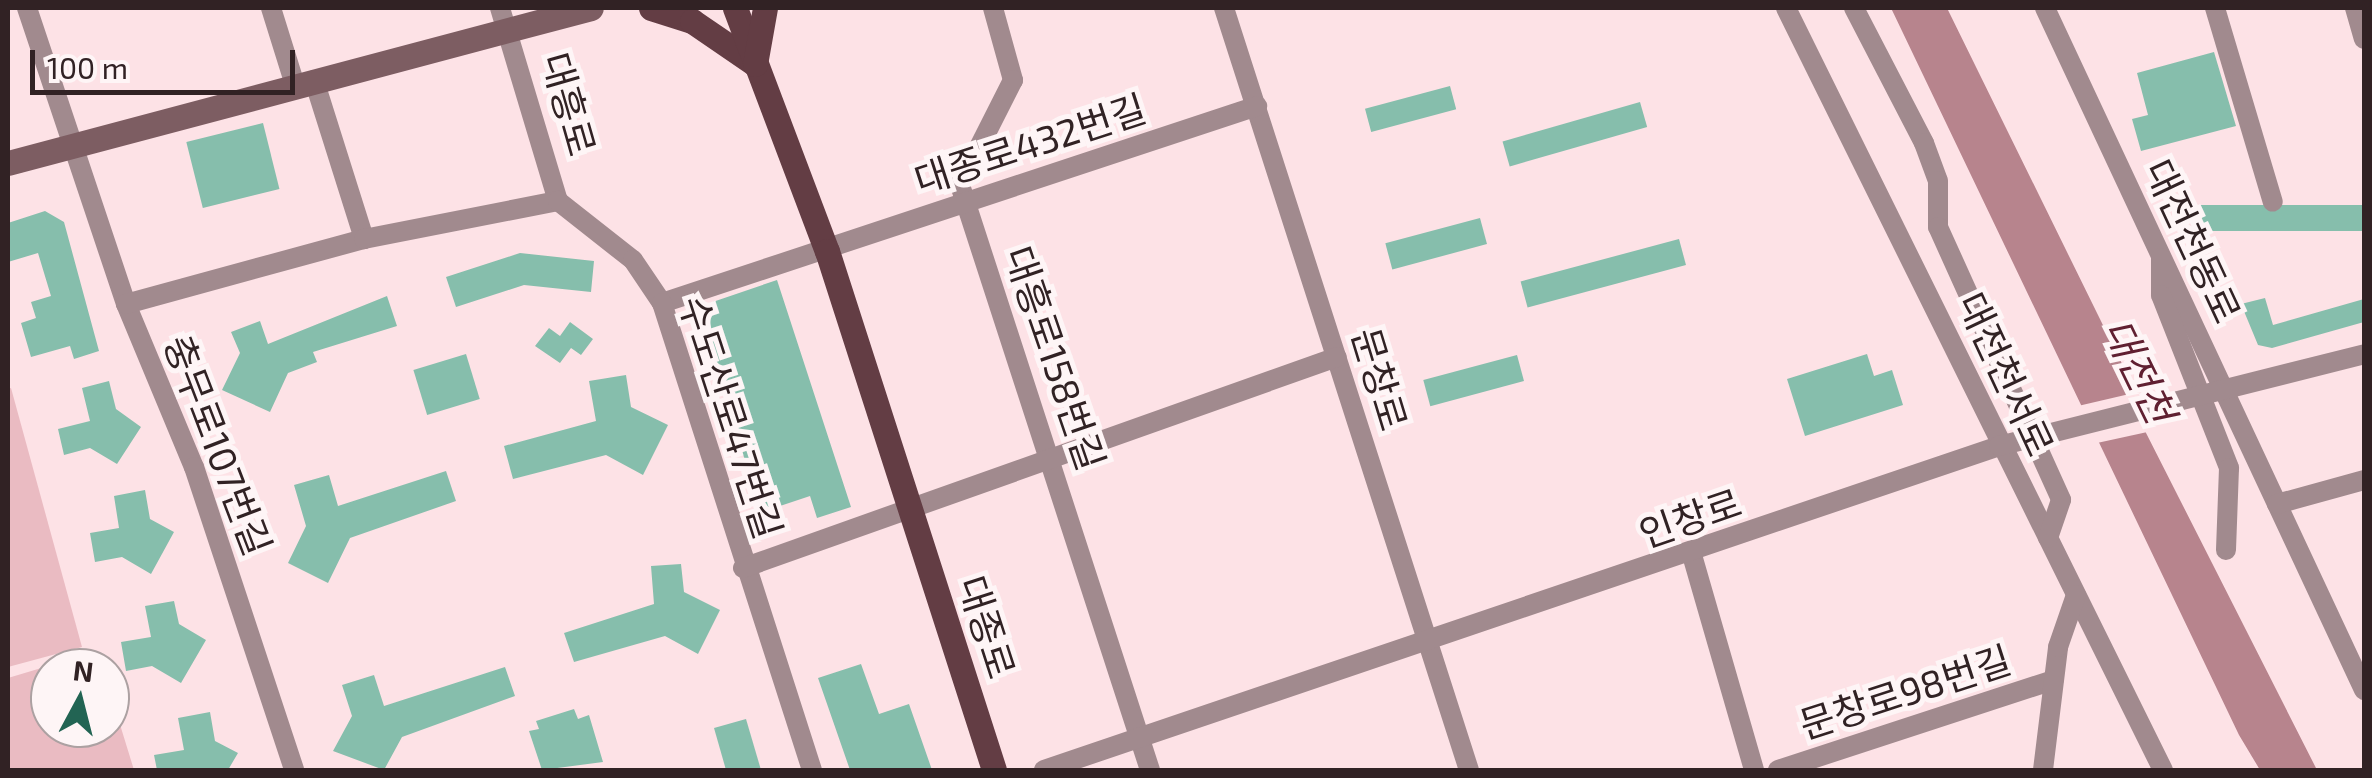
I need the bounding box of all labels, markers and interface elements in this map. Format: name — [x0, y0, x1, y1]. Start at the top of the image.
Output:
scale bar — [35, 30, 300, 92]
street label: 대흥로 — [533, 47, 605, 161]
text: 100 m — [47, 49, 128, 85]
street label: 대종로432번길 — [909, 85, 1151, 203]
street label: 대전천동로 — [2135, 152, 2251, 330]
street label: 대흥로158번길 — [995, 240, 1115, 476]
street label: 대전천서로 — [1948, 285, 2064, 463]
street label: 수도산로47번길 — [670, 290, 792, 544]
water label: 대전천 — [2094, 310, 2186, 430]
street label: 문창로 — [1343, 322, 1417, 436]
street label: 충무로107번길 — [155, 328, 281, 562]
street label: 인창로 — [1633, 479, 1747, 557]
street label: 대종로 — [949, 570, 1025, 684]
street label: 문창로98번길 — [1794, 636, 2016, 748]
north arrow — [30, 648, 130, 748]
text: N — [71, 652, 96, 688]

